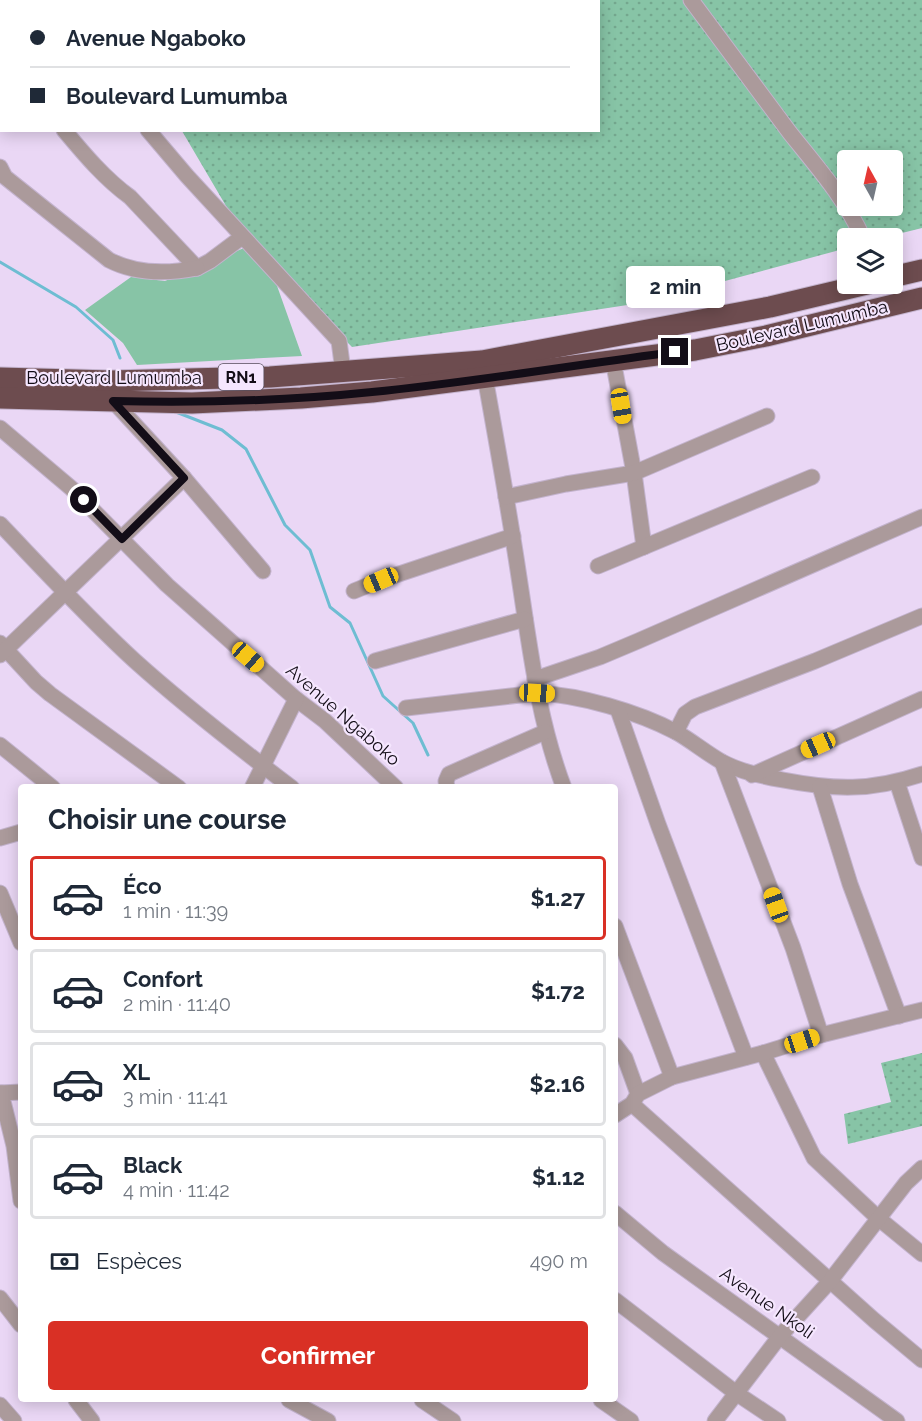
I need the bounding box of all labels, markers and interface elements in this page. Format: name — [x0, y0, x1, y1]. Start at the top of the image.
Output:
text: Avenue Ngaboko — [66, 25, 246, 51]
text: Boulevard Lumumba — [66, 83, 288, 109]
north arrow — [837, 150, 903, 216]
map controls — [837, 150, 903, 294]
button: layers — [837, 228, 903, 294]
callout: 2 min — [626, 265, 724, 307]
text: 2 min — [650, 275, 701, 299]
street label: Boulevard Lumumba — [714, 296, 890, 355]
route end — [661, 338, 688, 365]
road number: RN1 — [218, 364, 264, 390]
street label: Boulevard Lumumba — [26, 367, 202, 388]
car — [609, 387, 633, 425]
route start — [70, 486, 97, 513]
car — [361, 565, 401, 595]
car — [229, 638, 267, 676]
street label: Avenue Ngaboko — [282, 659, 405, 770]
car — [519, 683, 555, 703]
car — [798, 729, 838, 761]
text: Choisir une course — [48, 804, 286, 835]
icon: car — [51, 871, 105, 925]
text: Éco — [123, 873, 162, 899]
text: $1.27 — [530, 885, 585, 911]
car — [761, 885, 791, 925]
text: 1 min · 11:39 — [123, 899, 228, 923]
icon: car — [51, 964, 105, 1018]
text: Confort — [123, 966, 203, 992]
text: $1.72 — [531, 978, 585, 1004]
text: 2 min · 11:40 — [123, 992, 231, 1016]
car — [782, 1027, 822, 1055]
icon: car — [51, 1057, 105, 1111]
text: XL — [123, 1059, 150, 1085]
text: $2.16 — [529, 1071, 585, 1097]
text: 3 min · 11:41 — [123, 1085, 228, 1109]
icon: car — [51, 1150, 105, 1204]
text: Black — [123, 1152, 182, 1178]
text: $1.12 — [532, 1164, 585, 1190]
text: 4 min · 11:42 — [123, 1178, 230, 1202]
icon: cash — [48, 1245, 81, 1278]
text: Espèces — [96, 1248, 182, 1274]
text: 490 m — [530, 1249, 588, 1273]
street label: Avenue Nkoli — [716, 1262, 818, 1343]
button: Confirmer — [48, 1321, 588, 1390]

